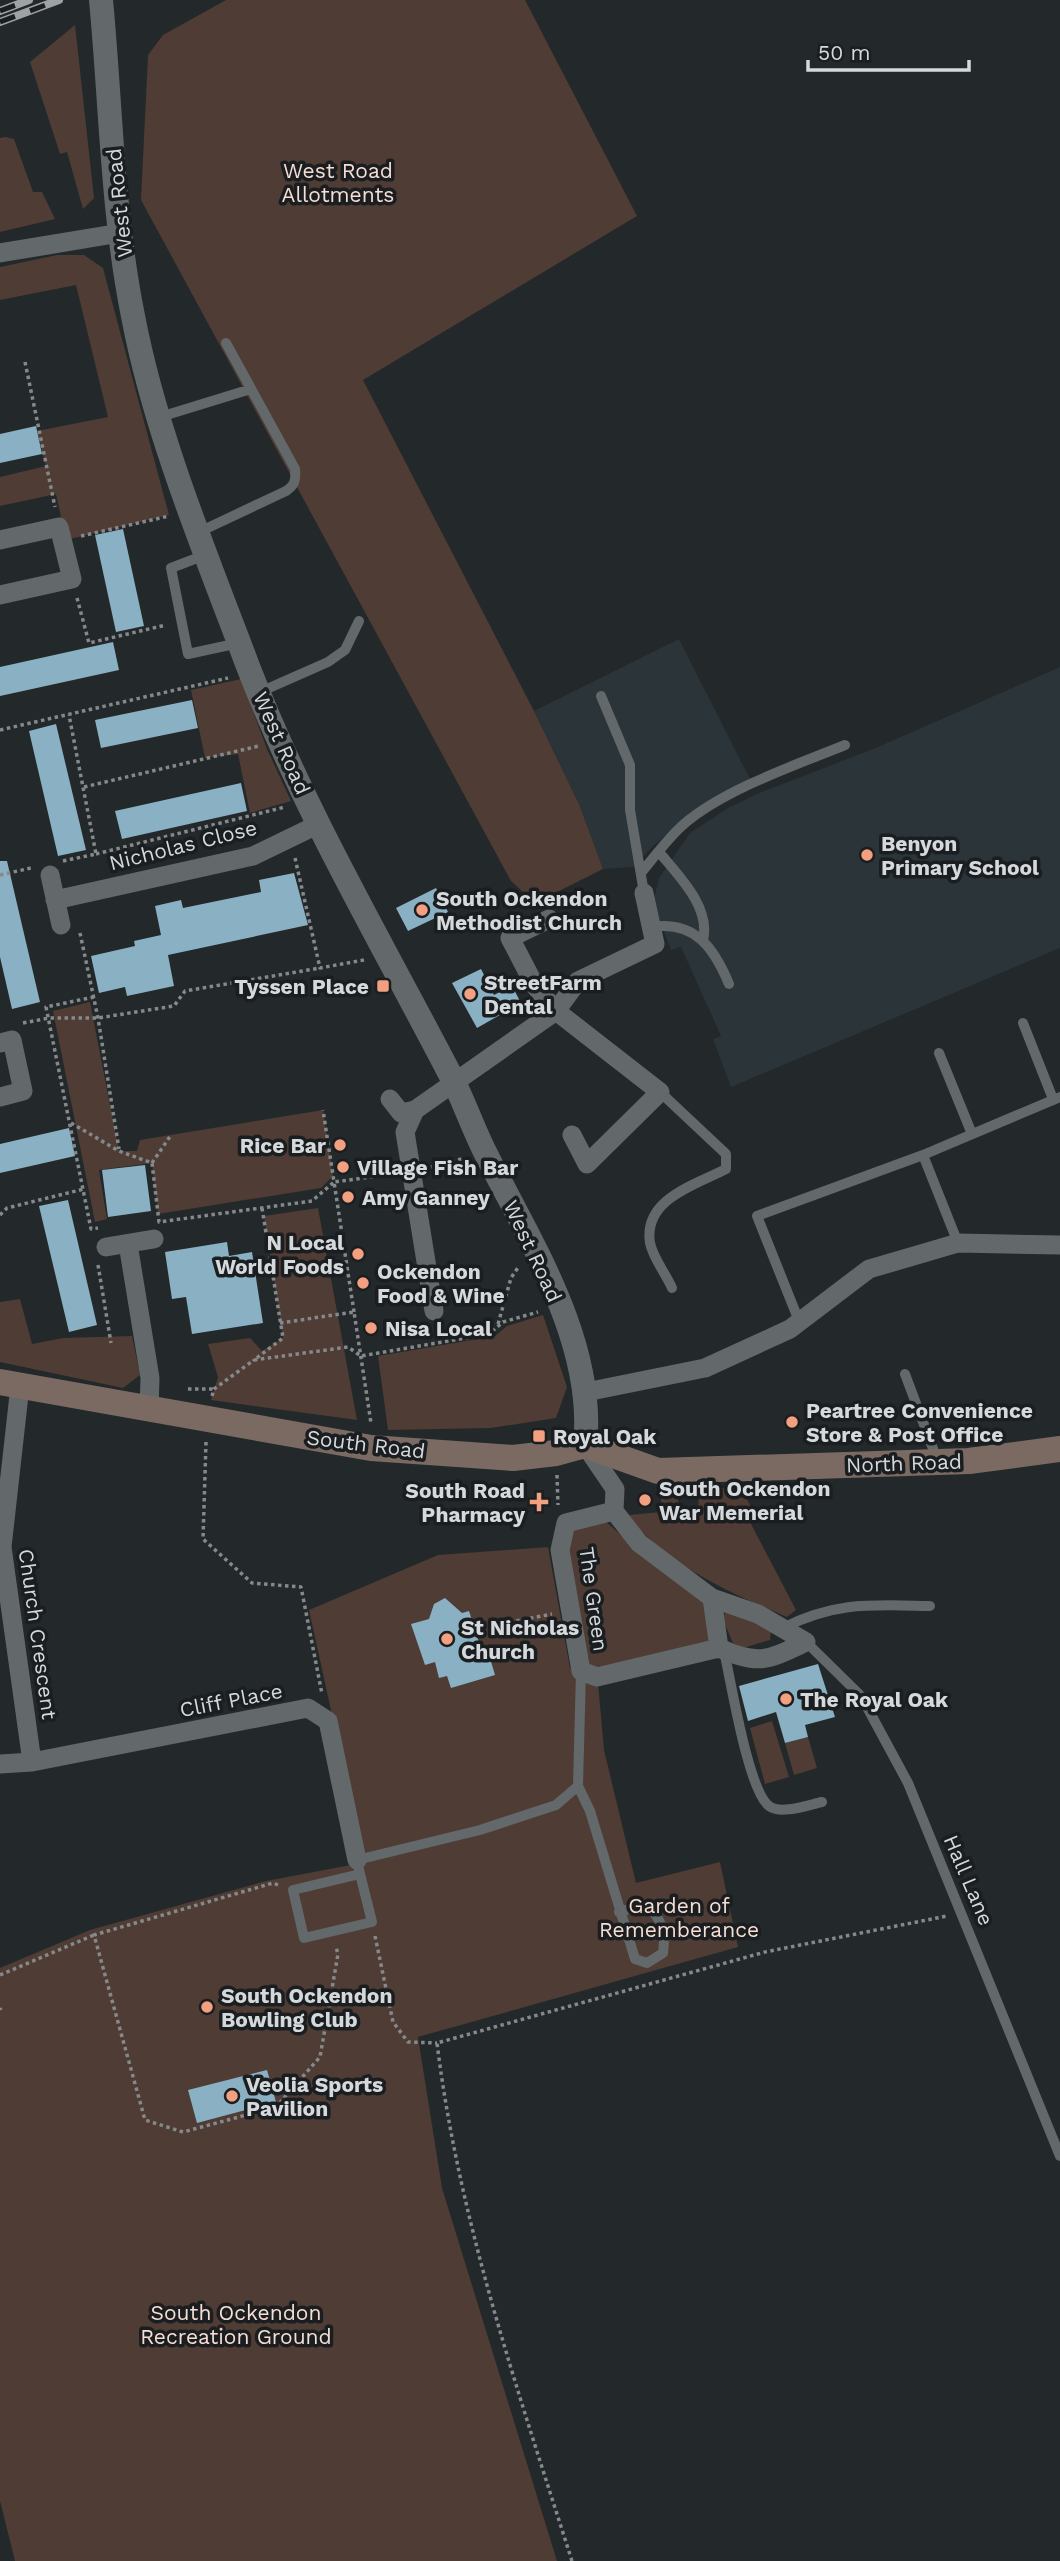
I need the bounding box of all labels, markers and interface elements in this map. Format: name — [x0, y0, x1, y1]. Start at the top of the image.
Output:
scale bar — [808, 28, 969, 72]
text: 50 m — [818, 40, 870, 65]
street label: West Road — [101, 147, 137, 259]
park label: West Road Allotments — [282, 158, 394, 207]
street label: West Road — [248, 688, 316, 798]
street label: Nicholas Close — [106, 815, 260, 875]
place label: Benyon Primary School — [881, 831, 1039, 880]
marker: Benyon Primary School — [859, 847, 875, 863]
place label: South Ockendon Methodist Church — [436, 886, 622, 935]
marker: South Ockendon Methodist Church — [414, 902, 430, 918]
place label: StreetFarm Dental — [484, 970, 602, 1019]
place label: Tyssen Place — [234, 974, 369, 999]
marker: Tyssen Place — [375, 978, 391, 994]
marker: StreetFarm Dental — [462, 986, 478, 1002]
place label: Rice Bar — [240, 1133, 326, 1158]
marker: Rice Bar — [332, 1137, 348, 1153]
place label: Village Fish Bar — [357, 1155, 518, 1180]
marker: Village Fish Bar — [335, 1159, 351, 1175]
place label: Amy Ganney — [362, 1185, 490, 1210]
marker: Amy Ganney — [340, 1189, 356, 1205]
street label: West Road — [498, 1196, 568, 1306]
place label: N Local World Foods — [215, 1230, 344, 1279]
marker: N Local World Foods — [350, 1246, 366, 1262]
place label: Ockendon Food & Wine — [377, 1259, 505, 1308]
marker: Ockendon Food & Wine — [355, 1275, 371, 1291]
place label: Nisa Local — [385, 1316, 492, 1341]
marker: Nisa Local — [363, 1320, 379, 1336]
place label: Peartree Convenience Store & Post Office — [806, 1398, 1033, 1447]
marker: Peartree Convenience Store & Post Office — [784, 1414, 800, 1430]
street label: South Road — [305, 1424, 427, 1464]
place label: Royal Oak — [553, 1424, 657, 1449]
marker: Royal Oak — [531, 1428, 547, 1444]
street label: North Road — [846, 1448, 962, 1478]
place label: South Ockendon War Memerial — [659, 1476, 830, 1525]
place label: South Road Pharmacy — [405, 1478, 525, 1527]
marker: South Ockendon War Memerial — [637, 1492, 653, 1508]
marker: South Road Pharmacy — [531, 1494, 547, 1510]
street label: The Green — [574, 1545, 614, 1653]
street label: Church Crescent — [14, 1547, 62, 1721]
place label: St Nicholas Church — [461, 1615, 579, 1664]
marker: St Nicholas Church — [439, 1631, 455, 1647]
street label: Cliff Place — [177, 1678, 285, 1722]
place label: The Royal Oak — [800, 1687, 949, 1712]
marker: The Royal Oak — [778, 1691, 794, 1707]
street label: Hall Lane — [939, 1831, 999, 1929]
park label: Garden of Rememberance — [599, 1893, 759, 1942]
place label: South Ockendon Bowling Club — [221, 1983, 392, 2032]
marker: South Ockendon Bowling Club — [199, 1999, 215, 2015]
place label: Veolia Sports Pavilion — [246, 2072, 383, 2121]
marker: Veolia Sports Pavilion — [224, 2088, 240, 2104]
park label: South Ockendon Recreation Ground — [140, 2300, 332, 2349]

